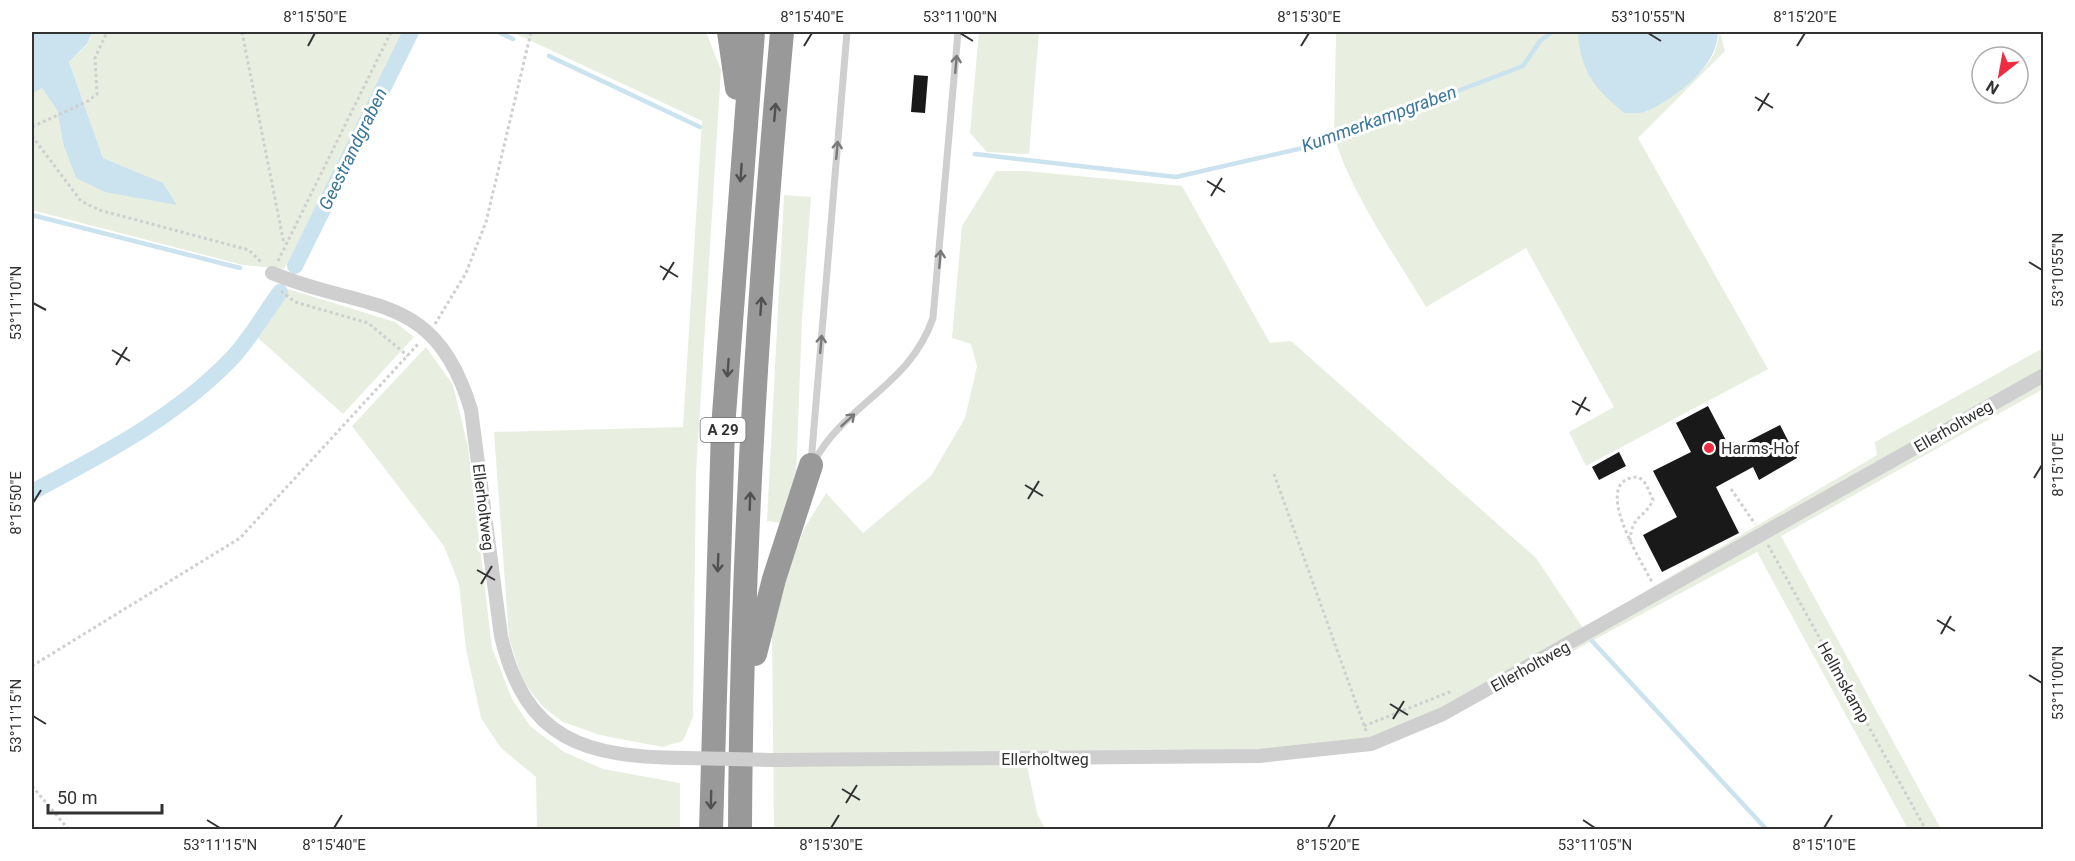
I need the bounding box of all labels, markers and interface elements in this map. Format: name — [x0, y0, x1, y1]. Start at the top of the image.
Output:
text: 8°15'50"E — [283, 8, 347, 26]
text: 8°15'40"E — [780, 8, 844, 26]
text: 53°11'00"N — [923, 8, 997, 26]
text: 8°15'30"E — [1277, 8, 1341, 26]
text: 53°10'55"N — [1611, 8, 1685, 26]
text: 8°15'20"E — [1773, 8, 1837, 26]
north arrow — [1970, 45, 2030, 105]
one-way arrow — [951, 55, 962, 75]
text: N — [1983, 76, 2002, 98]
water label: Kummerkampgraben — [1299, 81, 1459, 156]
water label: Geestrandgraben — [314, 84, 391, 213]
one-way arrow — [770, 102, 781, 122]
one-way arrow — [832, 140, 843, 160]
one-way arrow — [735, 163, 746, 183]
text: 53°10'55"N — [2049, 233, 2067, 307]
one-way arrow — [935, 249, 946, 269]
text: 53°11'10"N — [7, 266, 25, 340]
one-way arrow — [756, 297, 767, 317]
one-way arrow — [816, 335, 827, 354]
one-way arrow — [722, 358, 733, 377]
street label: Ellerholtweg — [1911, 396, 1996, 456]
one-way arrow — [840, 413, 855, 427]
road number: A 29 — [700, 418, 746, 442]
text: 8°15'10"E — [2049, 433, 2067, 497]
place label: Harms-Hof — [1721, 439, 1800, 458]
marker: Harms-Hof — [1702, 441, 1716, 455]
street label: Ellerholtweg — [469, 463, 498, 552]
text: 8°15'50"E — [7, 471, 25, 535]
one-way arrow — [745, 492, 756, 512]
one-way arrow — [713, 552, 724, 572]
street label: Ellerholtweg — [1487, 637, 1573, 696]
street label: Hellmskamp — [1813, 638, 1874, 726]
text: 53°11'00"N — [2049, 646, 2067, 720]
text: 53°11'15"N — [7, 679, 25, 753]
street label: Ellerholtweg — [1001, 750, 1089, 769]
scale bar — [48, 777, 162, 815]
text: 50 m — [57, 787, 97, 808]
one-way arrow — [705, 789, 717, 809]
text: 53°11'15"N — [183, 836, 257, 854]
text: 8°15'40"E — [302, 836, 366, 854]
text: 8°15'30"E — [799, 836, 863, 854]
text: 8°15'20"E — [1296, 836, 1360, 854]
text: 53°11'05"N — [1558, 836, 1632, 854]
text: 8°15'10"E — [1792, 836, 1856, 854]

